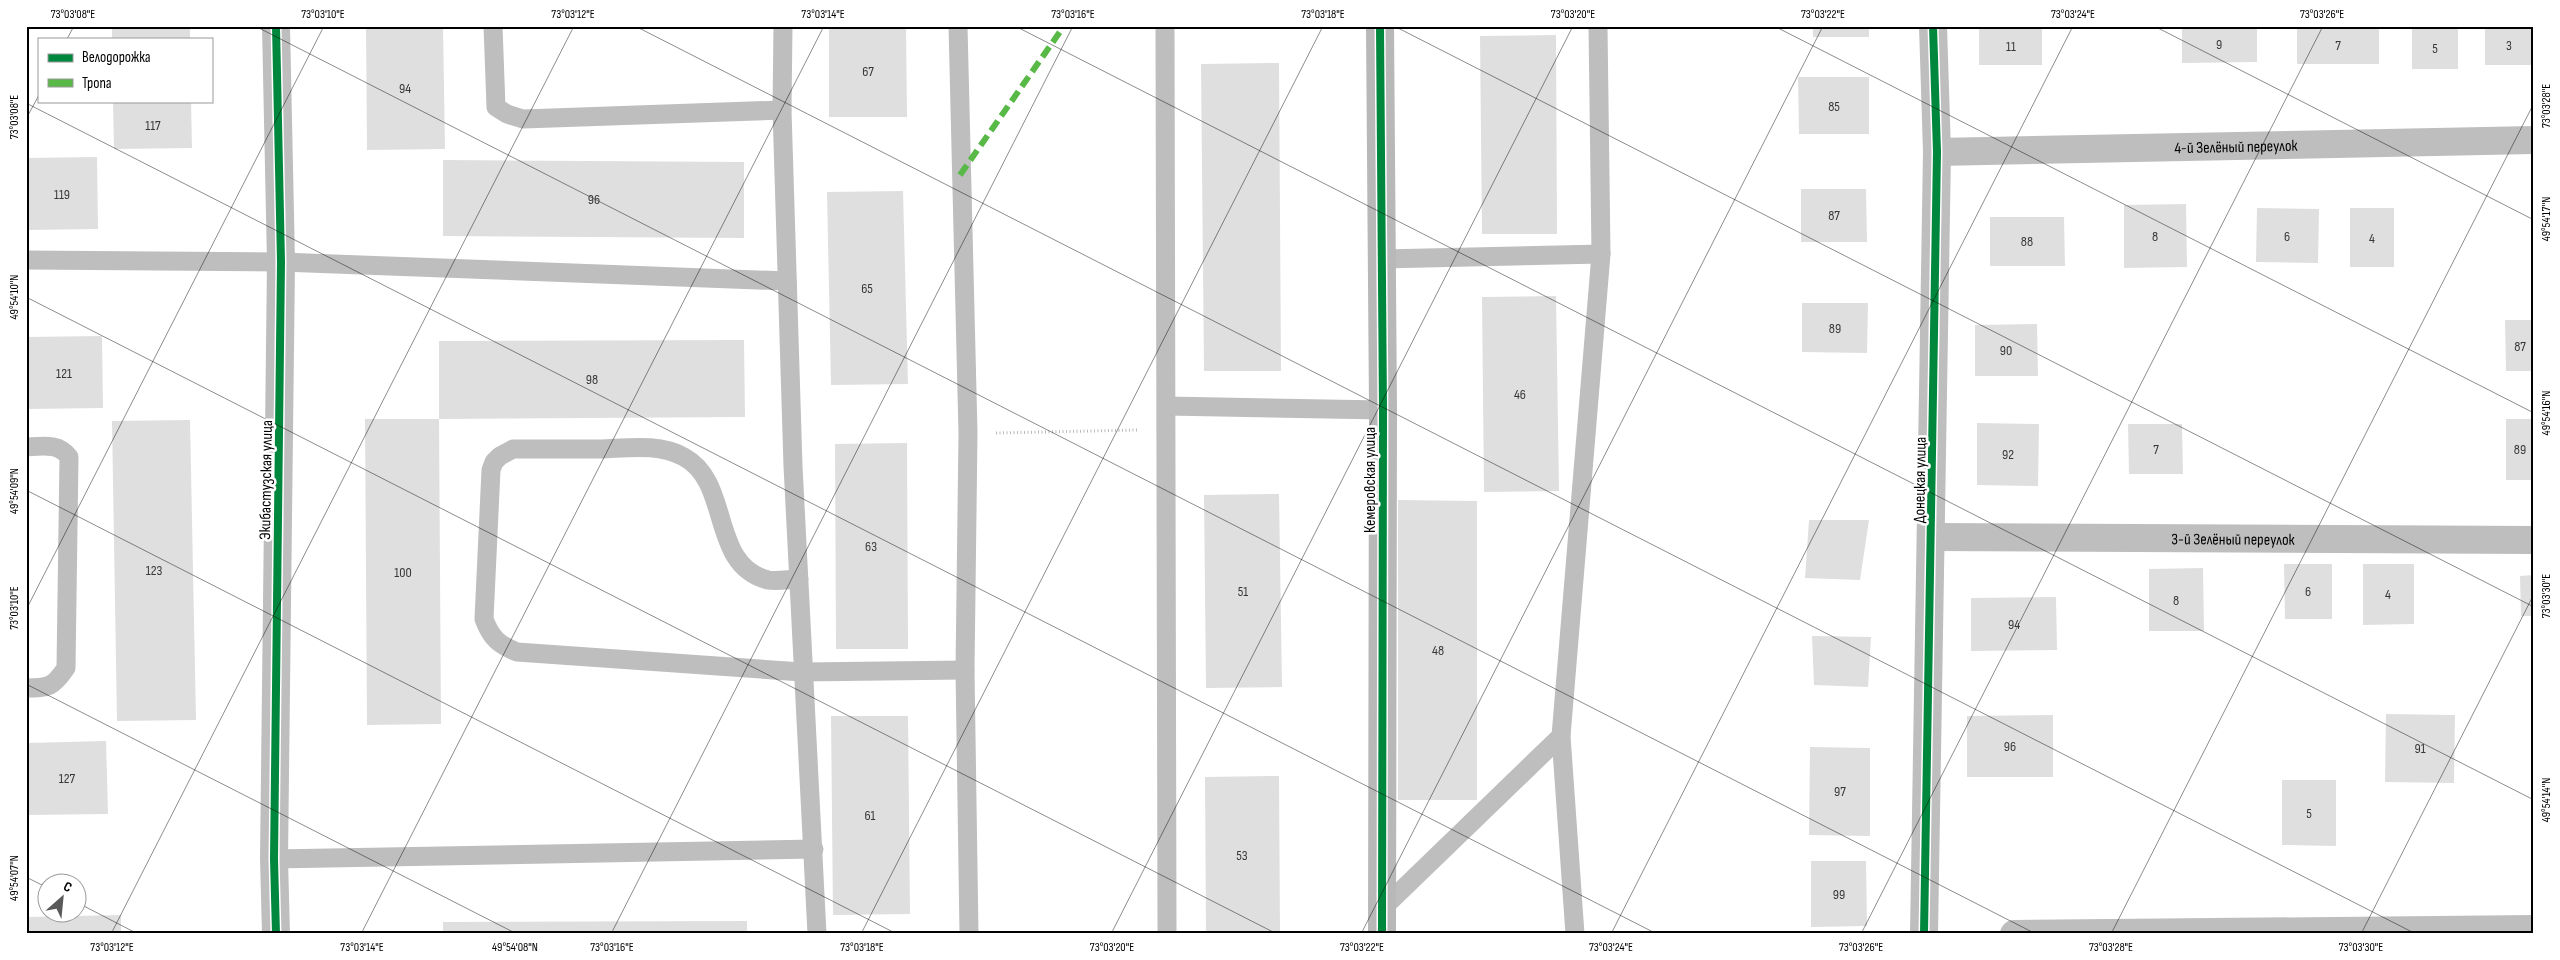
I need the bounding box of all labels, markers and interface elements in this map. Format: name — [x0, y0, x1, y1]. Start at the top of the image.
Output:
text: 73°03'08"E — [51, 7, 95, 22]
text: 73°03'10"E — [301, 7, 345, 22]
text: 73°03'12"E — [551, 7, 595, 22]
text: 73°03'14"E — [801, 7, 845, 22]
text: 73°03'16"E — [1051, 7, 1095, 22]
text: 73°03'18"E — [1301, 7, 1345, 22]
text: 73°03'20"E — [1551, 7, 1595, 22]
text: 73°03'22"E — [1801, 7, 1845, 22]
text: 73°03'24"E — [2051, 7, 2095, 22]
text: 73°03'26"E — [2300, 7, 2344, 22]
house number: 9 — [2216, 36, 2222, 53]
house number: 7 — [2335, 37, 2341, 54]
house number: 3 — [2506, 37, 2512, 54]
legend — [38, 38, 212, 102]
house number: 11 — [2006, 38, 2016, 55]
house number: 5 — [2432, 40, 2438, 57]
text: Велодорожка — [82, 48, 151, 67]
house number: 67 — [862, 63, 874, 80]
text: Тропа — [82, 74, 112, 93]
house number: 94 — [399, 80, 411, 97]
text: 73°03'28"E — [2539, 84, 2554, 128]
text: 73°03'08"E — [7, 95, 22, 139]
house number: 85 — [1828, 98, 1840, 115]
house number: 117 — [145, 117, 161, 134]
street label: 4-й Зелёный переулок — [2174, 137, 2299, 158]
house number: 119 — [54, 186, 70, 203]
house number: 96 — [588, 191, 600, 208]
text: 49°54'17"N — [2539, 197, 2554, 241]
house number: 87 — [1828, 207, 1840, 224]
house number: 8 — [2152, 228, 2158, 245]
house number: 6 — [2284, 228, 2290, 245]
house number: 4 — [2369, 230, 2375, 247]
house number: 88 — [2021, 233, 2033, 250]
text: 49°54'10"N — [7, 275, 22, 319]
house number: 65 — [861, 280, 873, 297]
house number: 89 — [1829, 320, 1841, 337]
house number: 87 — [2514, 338, 2526, 355]
house number: 90 — [2000, 342, 2012, 359]
house number: 121 — [56, 365, 72, 382]
house number: 98 — [586, 371, 598, 388]
house number: 46 — [1514, 386, 1526, 403]
text: 49°54'16"N — [2539, 391, 2554, 435]
street label: Экибастузская улица — [256, 420, 277, 540]
street label: Кемеровская улица — [1361, 427, 1380, 533]
street label: Донецкая улица — [1910, 437, 1931, 523]
house number: 7 — [2153, 441, 2159, 458]
house number: 89 — [2514, 441, 2526, 458]
house number: 92 — [2002, 446, 2014, 463]
text: 49°54'09"N — [7, 468, 22, 514]
street label: 3-й Зелёный переулок — [2171, 530, 2296, 550]
house number: 63 — [865, 538, 877, 555]
house number: 123 — [146, 562, 162, 579]
house number: 100 — [394, 564, 412, 581]
text: 73°03'30"E — [2539, 574, 2554, 618]
house number: 51 — [1238, 583, 1248, 600]
house number: 6 — [2305, 583, 2311, 600]
text: 73°03'10"E — [7, 586, 22, 630]
house number: 4 — [2385, 586, 2391, 603]
house number: 8 — [2173, 592, 2179, 609]
house number: 94 — [2008, 616, 2020, 633]
house number: 48 — [1432, 642, 1444, 659]
house number: 96 — [2004, 738, 2016, 755]
house number: 91 — [2414, 740, 2426, 757]
house number: 127 — [59, 770, 76, 787]
text: 49°54'14"N — [2539, 778, 2554, 822]
house number: 97 — [1834, 783, 1846, 800]
house number: 5 — [2306, 805, 2312, 822]
house number: 61 — [864, 807, 876, 824]
house number: 53 — [1236, 847, 1248, 864]
text: 49°54'07"N — [7, 855, 22, 901]
north arrow — [38, 872, 88, 922]
text: С — [61, 878, 75, 896]
house number: 99 — [1833, 886, 1845, 903]
text: 73°03'12"E — [90, 940, 134, 955]
text: 73°03'14"E — [340, 940, 384, 955]
text: 49°54'08"N — [492, 940, 538, 955]
text: 73°03'16"E — [590, 940, 634, 955]
text: 73°03'18"E — [840, 940, 884, 955]
text: 73°03'20"E — [1090, 940, 1134, 955]
text: 73°03'22"E — [1340, 940, 1384, 955]
text: 73°03'24"E — [1589, 940, 1633, 955]
text: 73°03'26"E — [1839, 940, 1883, 955]
text: 73°03'28"E — [2089, 940, 2133, 955]
text: 73°03'30"E — [2339, 940, 2383, 955]

